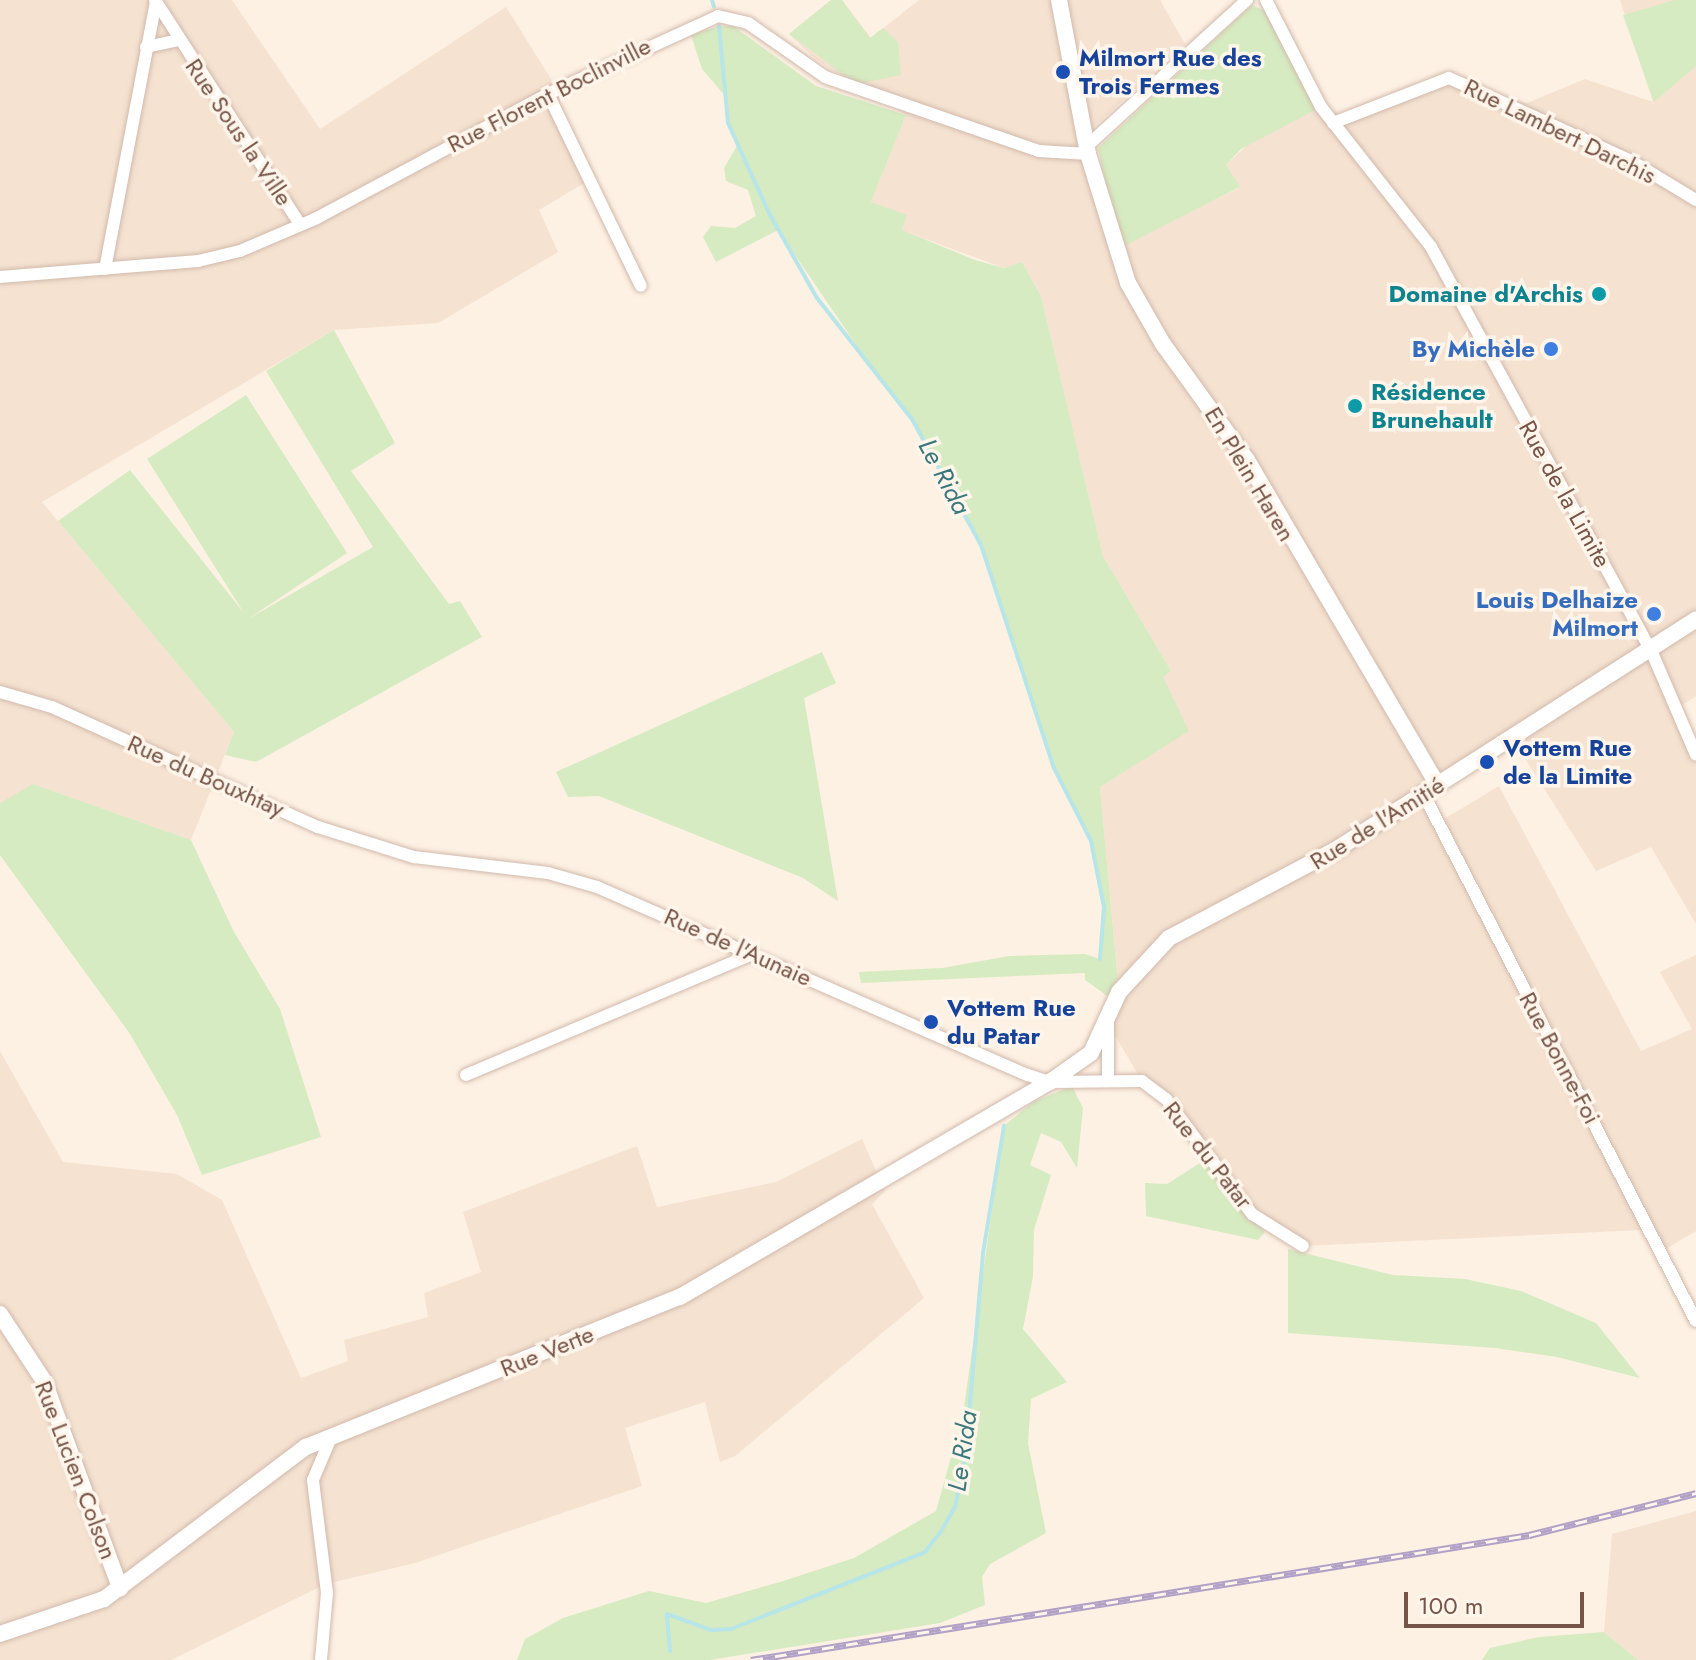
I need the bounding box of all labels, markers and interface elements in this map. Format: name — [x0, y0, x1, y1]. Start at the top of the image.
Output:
street label: Rue Florent Boclinville — [442, 31, 656, 159]
place label: Milmort Rue des Trois Fermes — [1079, 44, 1262, 100]
street label: Rue Sous la Ville — [179, 53, 299, 211]
marker: Milmort Rue des Trois Fermes — [1054, 63, 1072, 81]
street label: Rue Lambert Darchis — [1459, 72, 1661, 190]
place label: Domaine d'Archis — [1388, 280, 1583, 308]
marker: Domaine d'Archis — [1590, 285, 1608, 303]
place label: By Michèle — [1412, 335, 1535, 363]
marker: By Michèle — [1542, 340, 1560, 358]
place label: Résidence Brunehault — [1371, 378, 1493, 434]
marker: Résidence Brunehault — [1346, 397, 1364, 415]
street label: En Plein Haren — [1199, 402, 1301, 546]
street label: Rue de la Limite — [1513, 416, 1617, 572]
water label: Le Rida — [911, 434, 977, 520]
place label: Louis Delhaize Milmort — [1476, 586, 1638, 642]
marker: Louis Delhaize Milmort — [1645, 605, 1663, 623]
street label: Rue du Bouxhtay — [123, 729, 289, 823]
place label: Vottem Rue de la Limite — [1503, 734, 1632, 790]
marker: Vottem Rue de la Limite — [1478, 753, 1496, 771]
street label: Rue de l'Amitié — [1305, 770, 1449, 876]
street label: Rue de l'Aunaie — [660, 902, 816, 992]
street label: Rue Bonne-Foi — [1513, 987, 1607, 1129]
place label: Vottem Rue du Patar — [947, 994, 1076, 1050]
marker: Vottem Rue du Patar — [922, 1013, 940, 1031]
street label: Rue du Patar — [1157, 1095, 1259, 1215]
street label: Rue Verte — [496, 1319, 598, 1383]
street label: Rue Lucien Colson — [29, 1377, 123, 1563]
water label: Le Rida — [942, 1408, 984, 1494]
scale bar — [1408, 1576, 1588, 1626]
text: 100 m — [1418, 1588, 1484, 1623]

